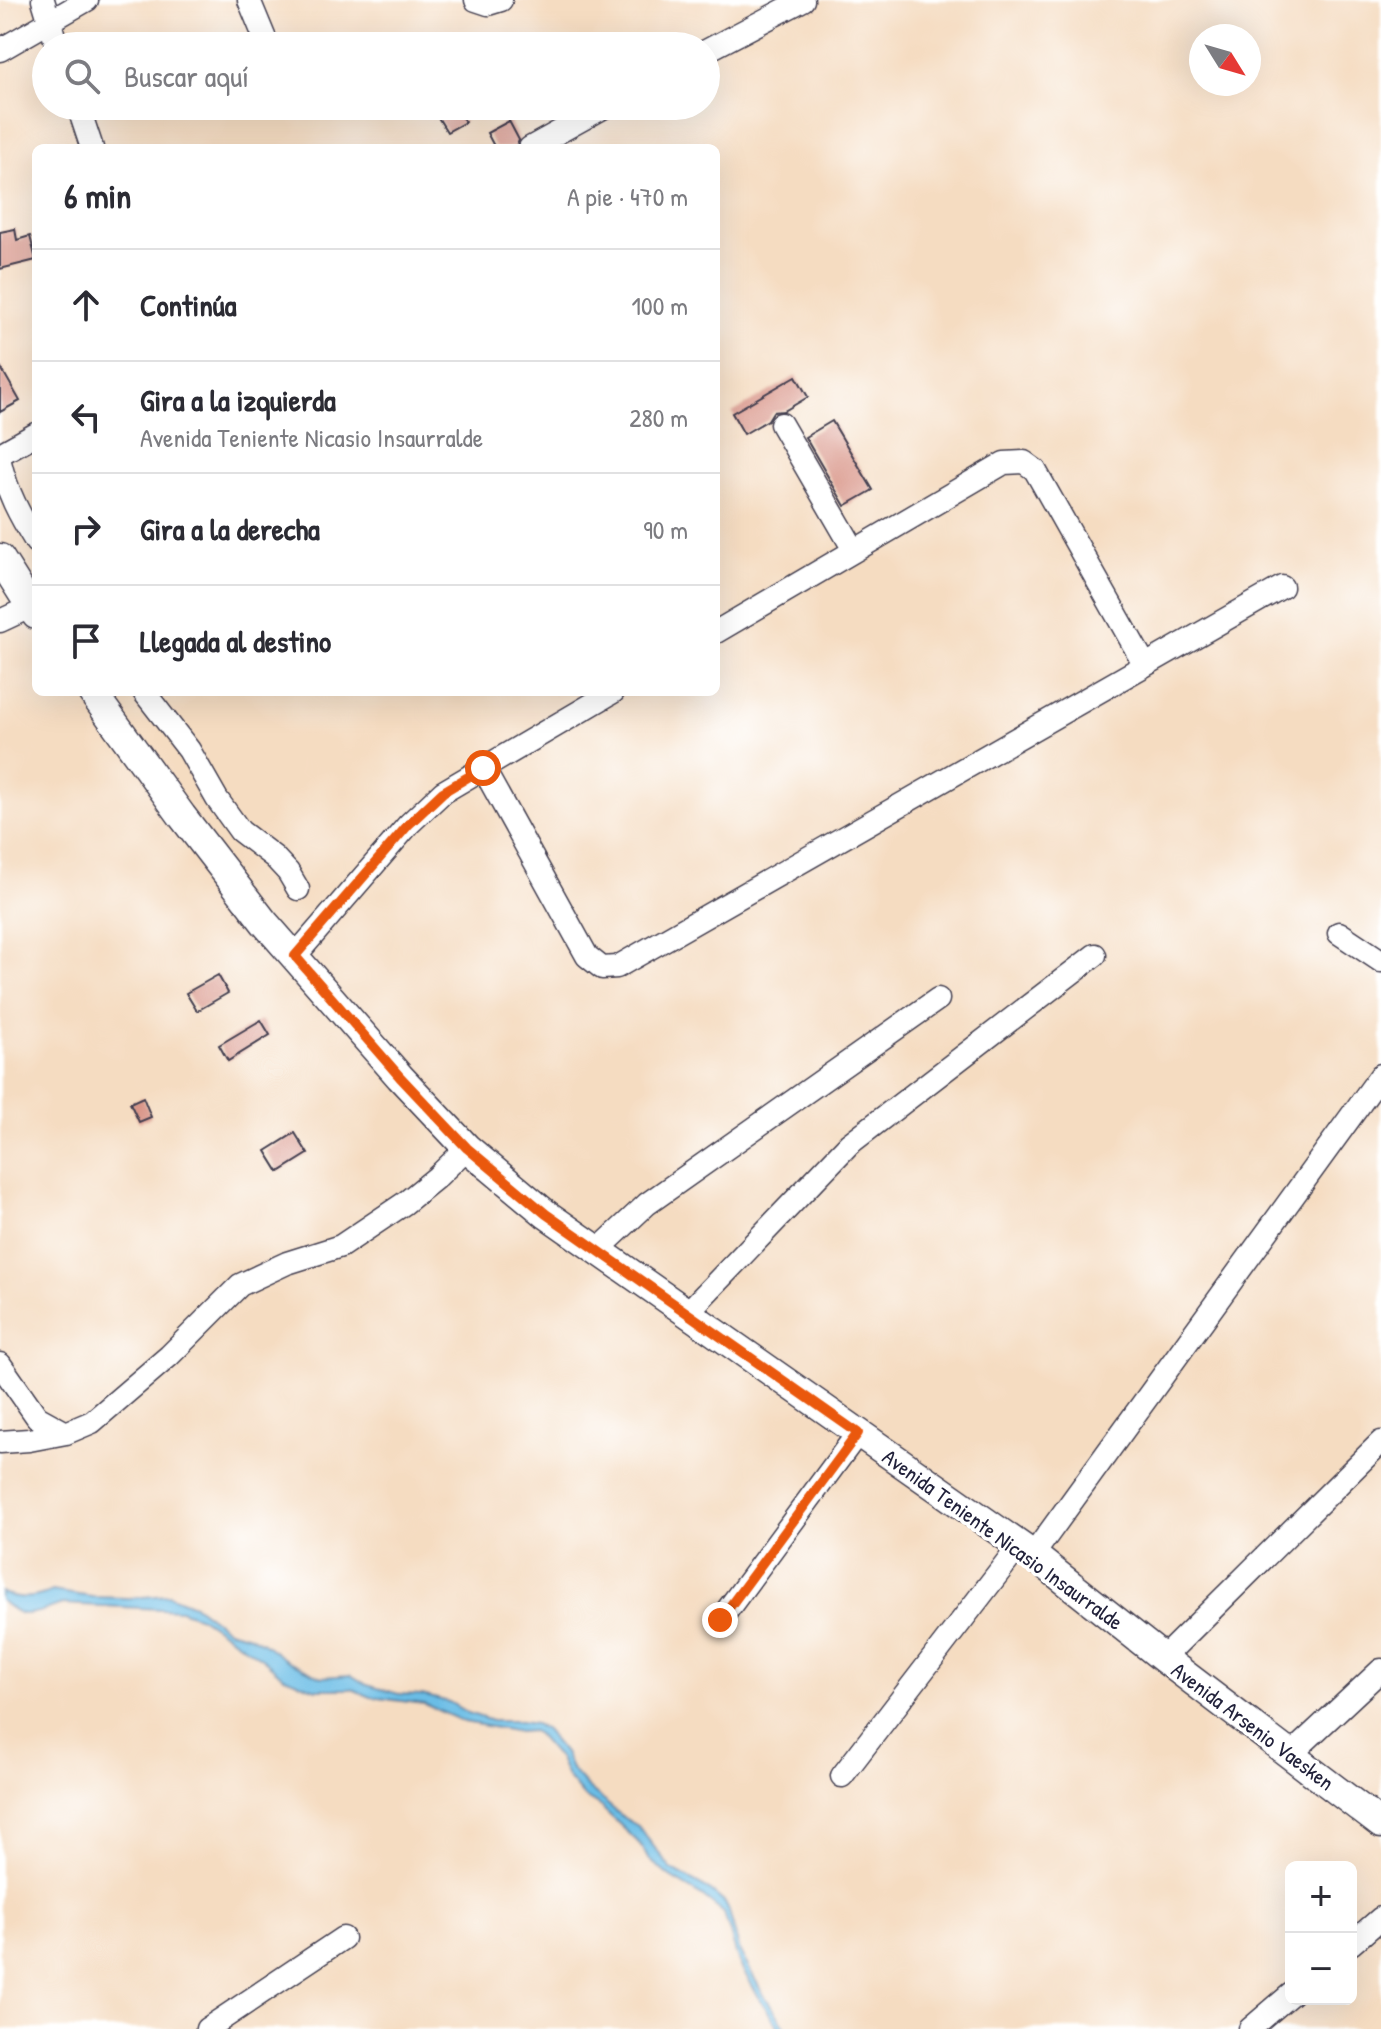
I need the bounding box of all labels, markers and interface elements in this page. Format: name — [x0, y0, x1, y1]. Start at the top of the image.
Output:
north arrow — [1189, 24, 1261, 96]
search box — [32, 32, 720, 120]
icon: search — [60, 54, 104, 98]
text: Buscar aquí — [124, 56, 249, 96]
text: 6 min — [64, 173, 132, 219]
text: A pie · 470 m — [567, 179, 688, 214]
icon: ahead — [64, 283, 108, 327]
text: Continúa — [140, 285, 236, 325]
text: 100 m — [632, 288, 688, 323]
text: Gira a la izquierda — [140, 380, 336, 420]
icon: left — [64, 395, 108, 439]
text: 280 m — [629, 400, 688, 435]
text: Avenida Teniente Nicasio Insaurralde — [140, 420, 483, 455]
icon: right — [64, 507, 108, 551]
text: Gira a la derecha — [140, 509, 320, 549]
text: 90 m — [643, 512, 688, 547]
icon: arrive — [64, 619, 108, 663]
text: Llegada al destino — [140, 621, 331, 661]
route start — [465, 750, 501, 786]
street label: Avenida Teniente Nicasio Insaurralde — [877, 1442, 1129, 1637]
route end — [702, 1602, 738, 1638]
street label: Avenida Arsenio Vaesken — [1165, 1655, 1341, 1797]
map controls — [1285, 1861, 1357, 2005]
button: + — [1285, 1861, 1357, 1933]
button: − — [1285, 1933, 1357, 2005]

